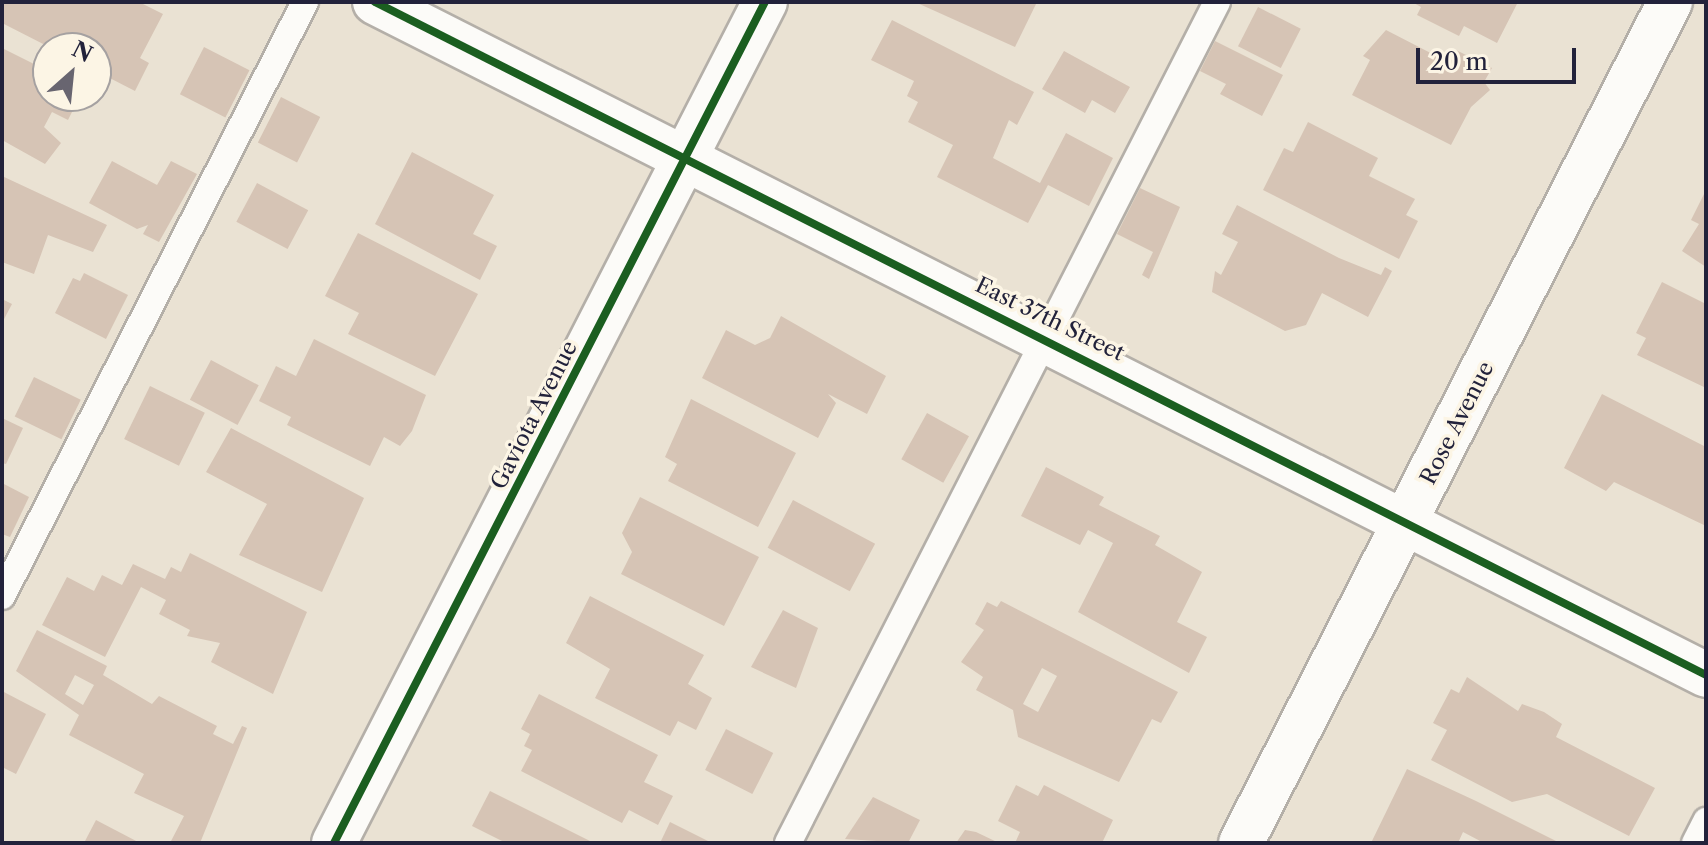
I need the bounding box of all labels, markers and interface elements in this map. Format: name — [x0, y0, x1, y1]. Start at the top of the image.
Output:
north arrow — [32, 32, 112, 112]
scale bar — [1420, 32, 1580, 82]
text: N — [68, 36, 97, 68]
text: 20 m — [1430, 47, 1488, 76]
street label: East 37th Street — [971, 272, 1129, 366]
street label: Gaviota Avenue — [485, 336, 583, 494]
street label: Rose Avenue — [1415, 357, 1499, 489]

